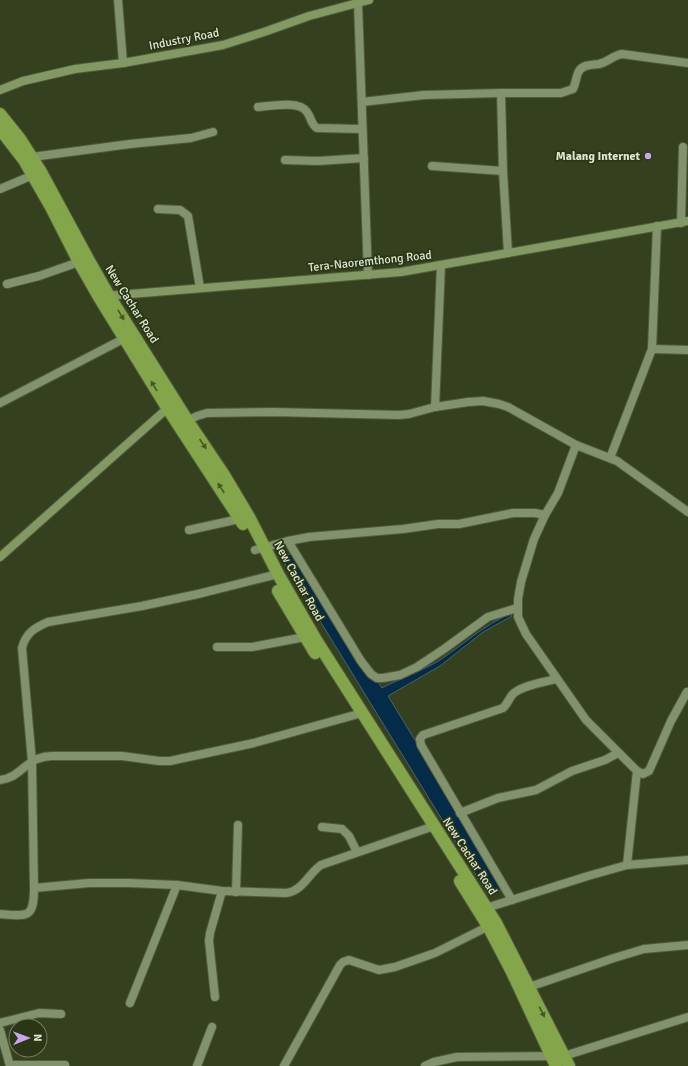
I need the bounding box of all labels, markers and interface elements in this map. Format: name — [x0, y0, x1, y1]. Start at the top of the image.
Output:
street label: Industry Road — [148, 25, 220, 54]
place label: Malang Internet — [556, 149, 641, 164]
marker: Malang Internet — [643, 151, 653, 161]
street label: Tera-Naoremthong Road — [308, 248, 432, 275]
street label: New Cachar Road — [101, 262, 162, 346]
one-way arrow — [118, 309, 125, 321]
one-way arrow — [150, 380, 157, 392]
one-way arrow — [199, 439, 207, 449]
one-way arrow — [217, 483, 224, 494]
street label: New Cachar Road — [270, 538, 327, 624]
street label: New Cachar Road — [439, 815, 500, 898]
one-way arrow — [539, 1007, 545, 1018]
north arrow — [8, 1018, 48, 1058]
text: N — [31, 1034, 44, 1042]

